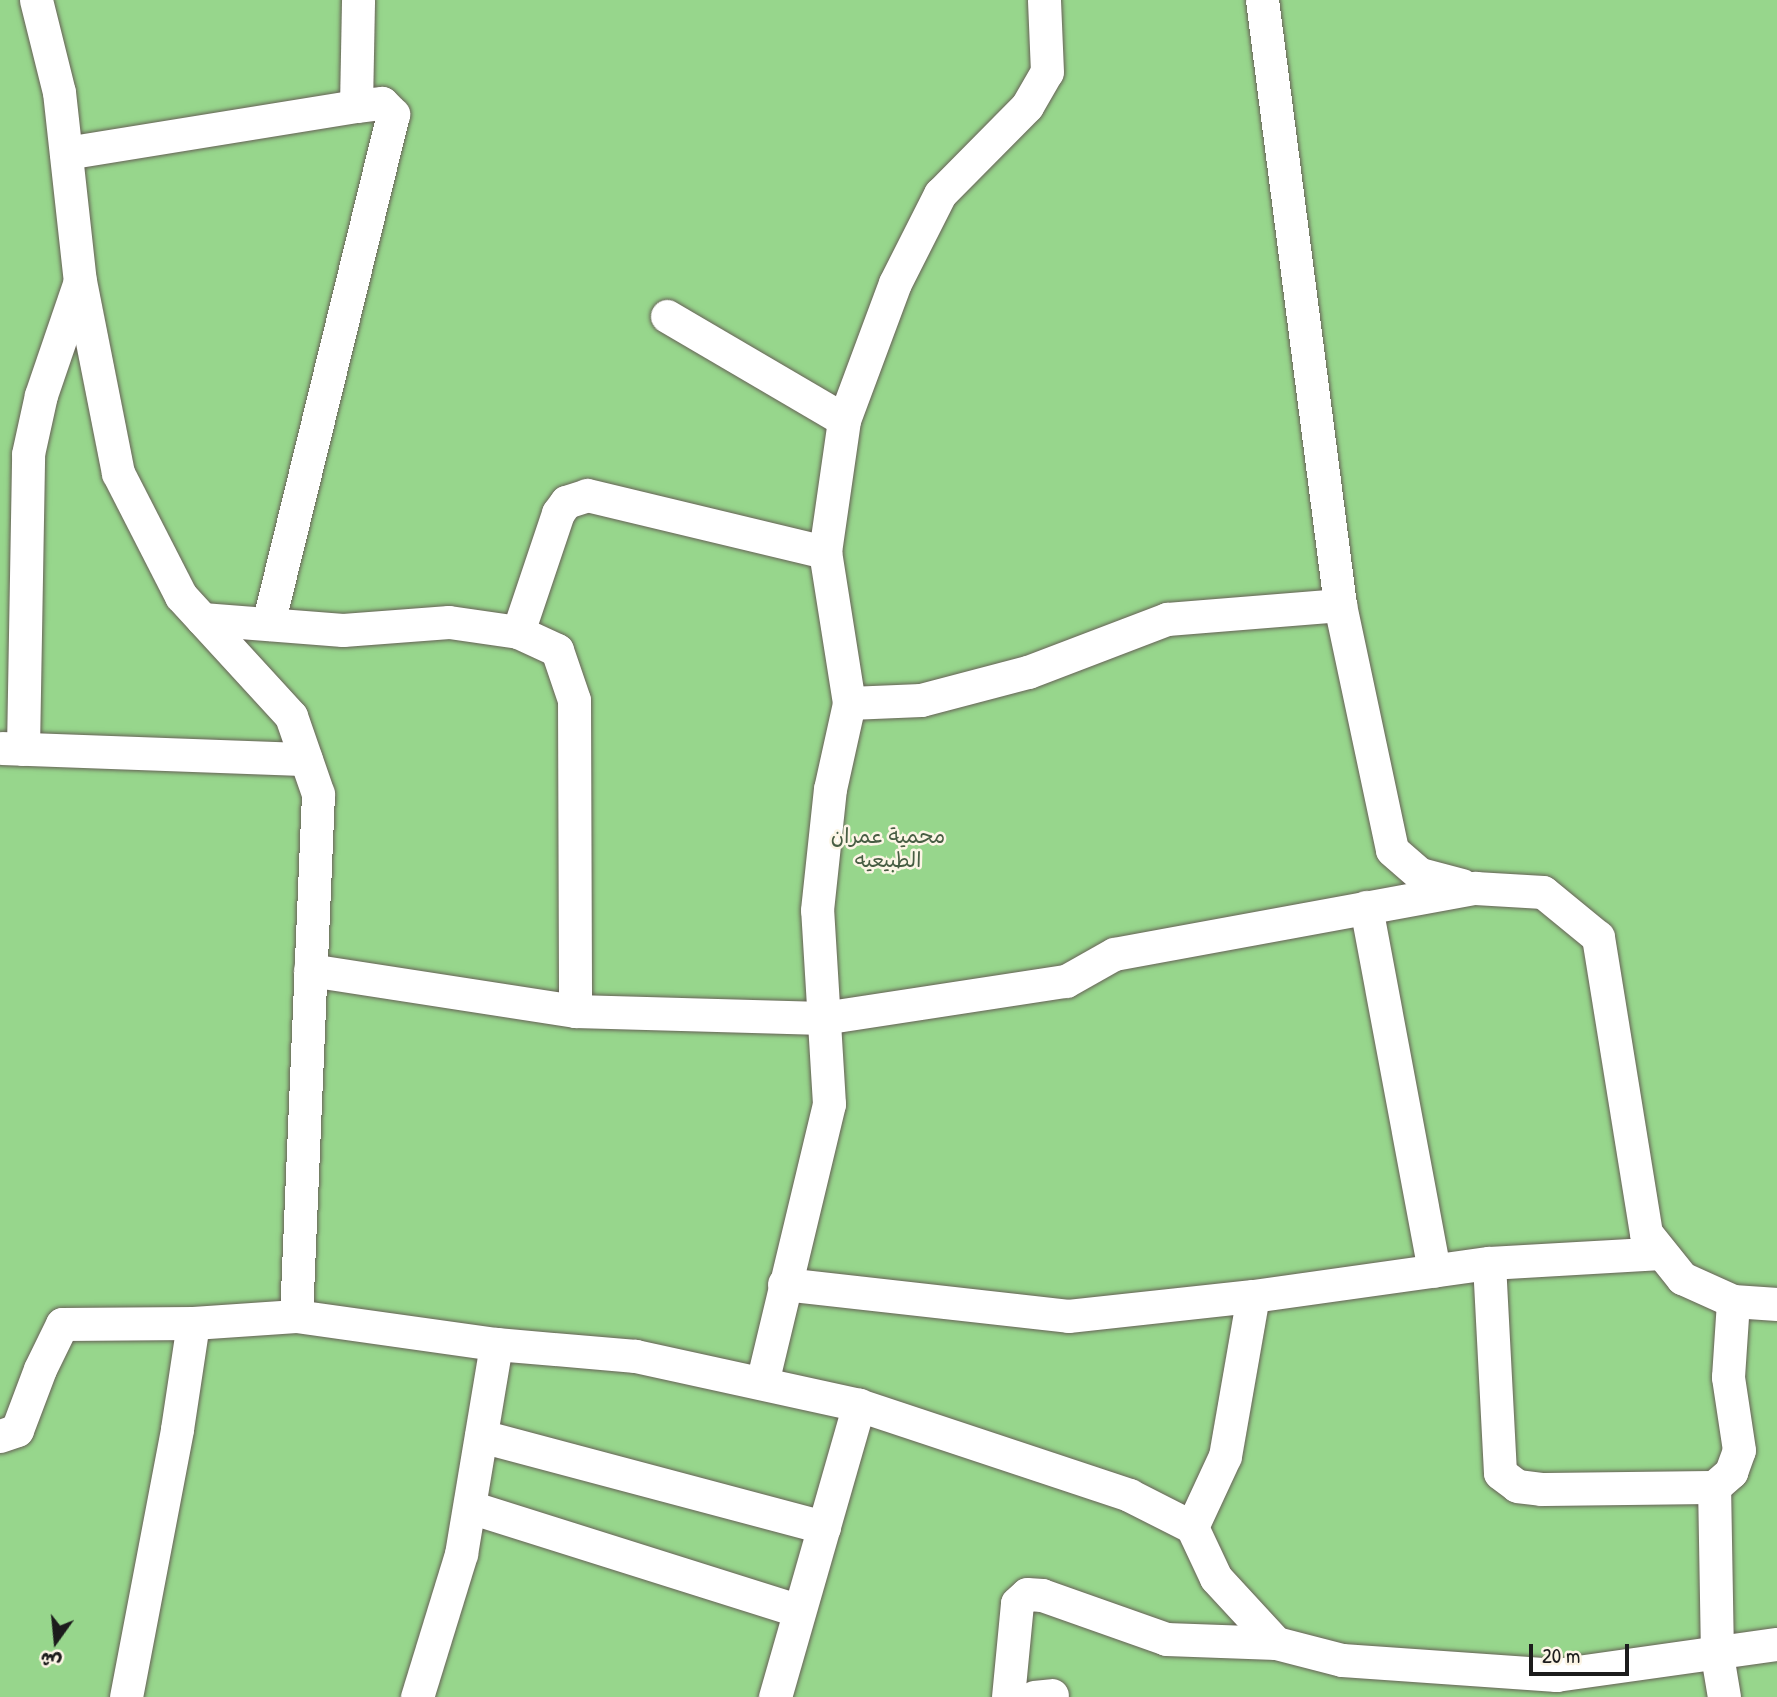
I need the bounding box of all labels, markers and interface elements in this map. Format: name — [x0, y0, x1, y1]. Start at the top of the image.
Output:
park label: محمية عمران الطبيعيه — [831, 823, 945, 873]
north arrow — [21, 1606, 91, 1676]
scale bar — [1532, 1630, 1632, 1674]
text: 20 m — [1542, 1641, 1580, 1670]
text: ش — [37, 1646, 64, 1677]

